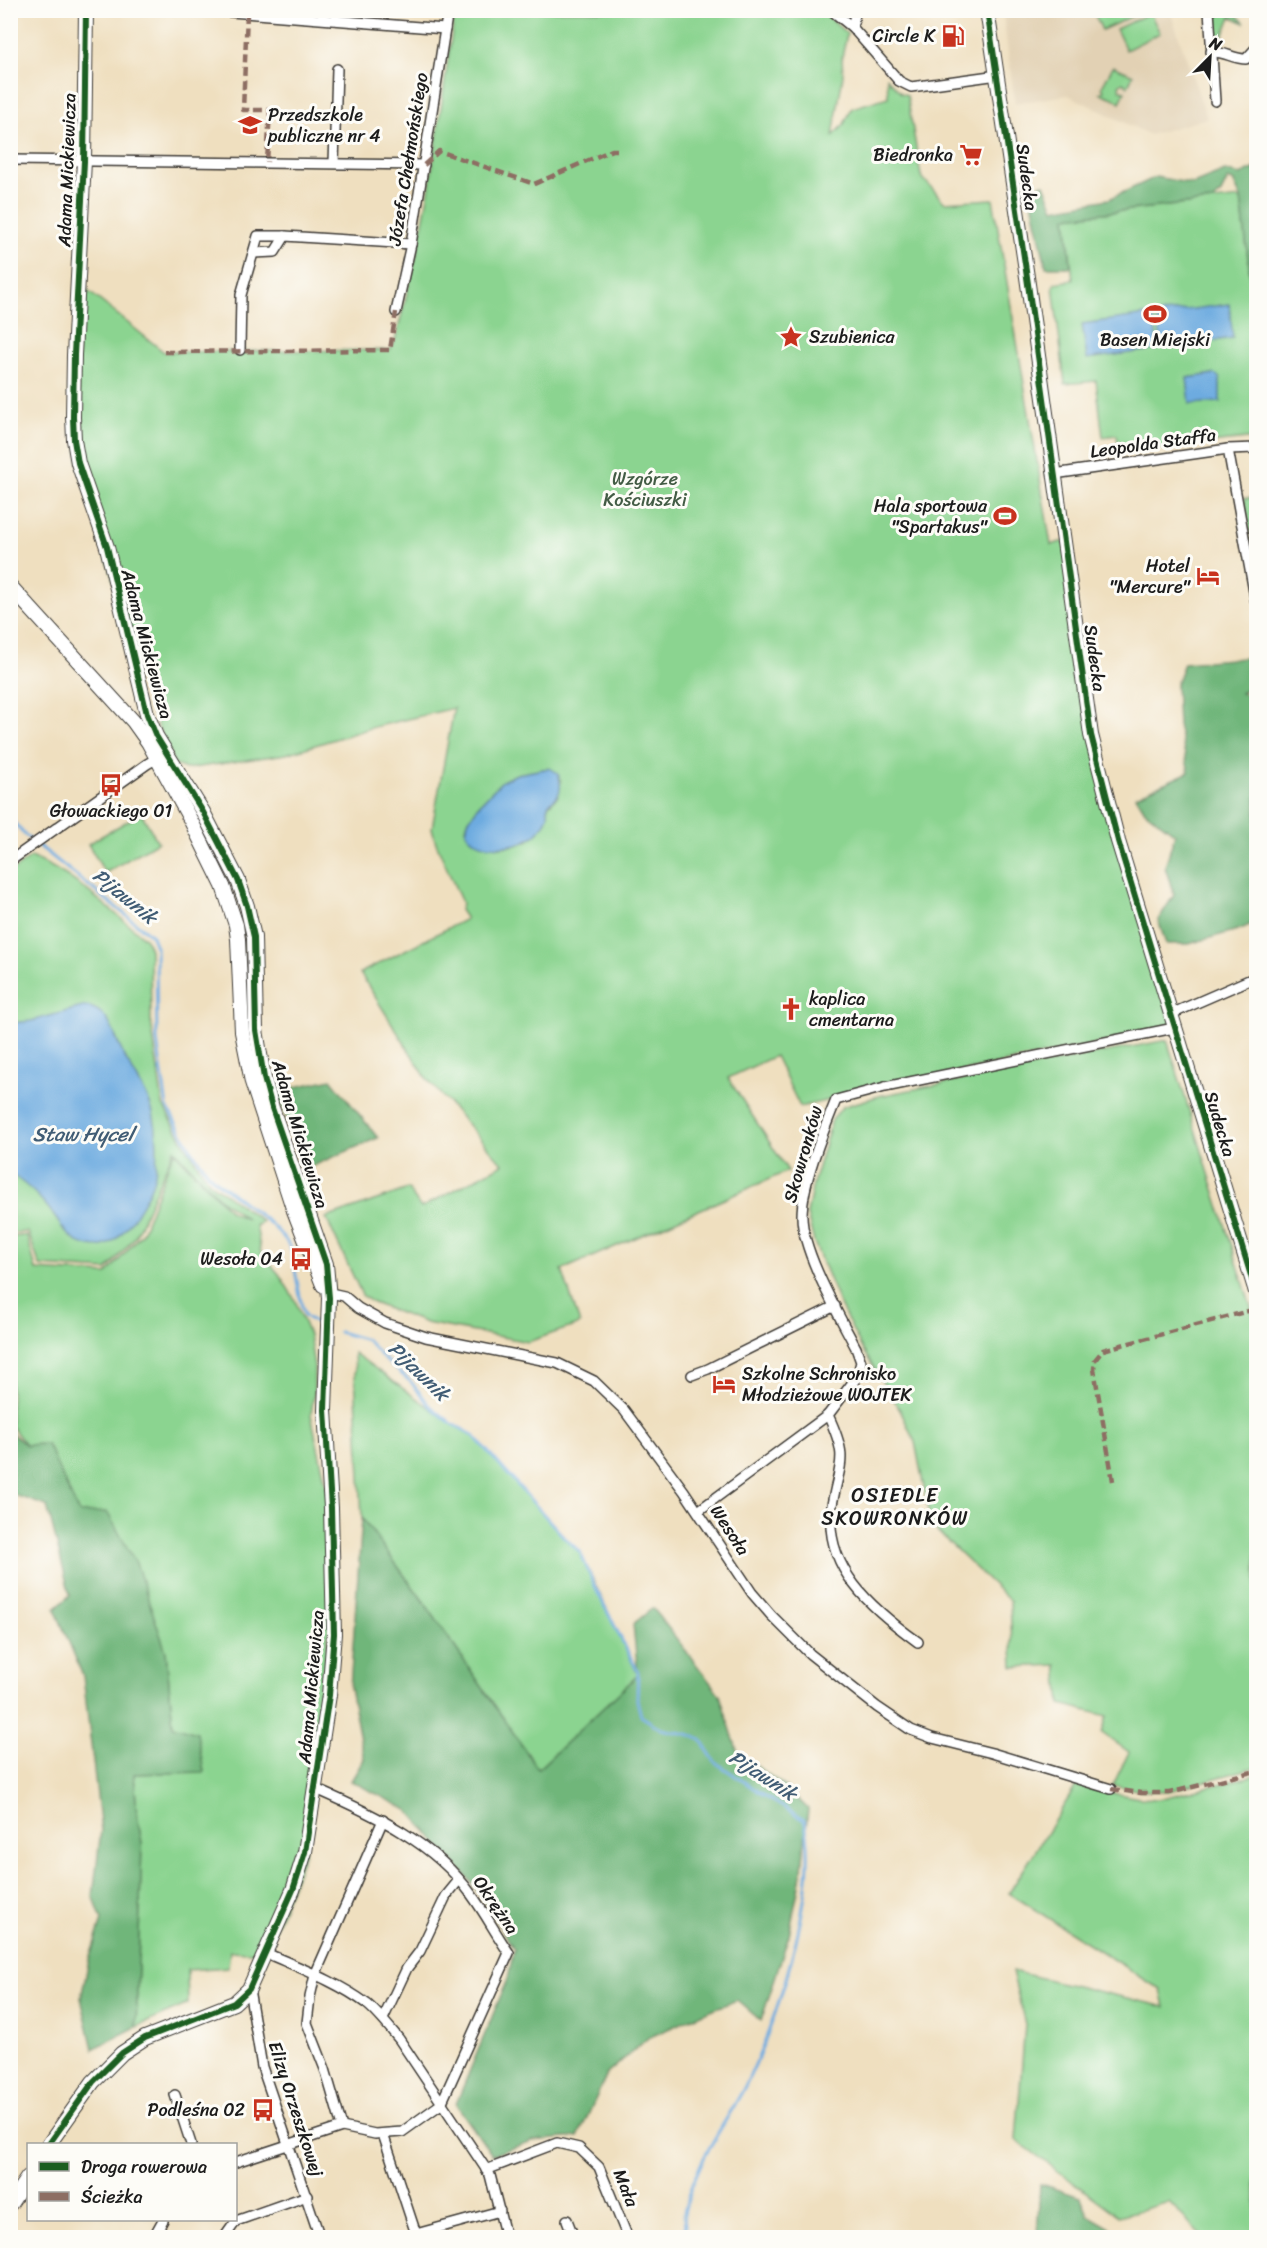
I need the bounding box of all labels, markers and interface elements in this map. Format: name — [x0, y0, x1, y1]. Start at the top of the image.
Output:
place label: Circle K — [872, 20, 936, 52]
fuel station icon: Circle K — [940, 23, 966, 49]
north arrow — [1180, 27, 1240, 87]
text: N — [1204, 28, 1228, 60]
street label: Józefa Chełmońskiego — [378, 70, 437, 249]
street label: Adama Mickiewicza — [48, 92, 86, 249]
place label: Przedszkole publiczne nr 4 — [267, 99, 381, 152]
school or university icon: Przedszkole publiczne nr 4 — [237, 112, 263, 138]
place label: Biedronka — [873, 139, 953, 171]
street label: Sudecka — [1006, 141, 1048, 213]
supermarket icon: Biedronka — [958, 142, 984, 168]
sports icon: Basen Miejski — [1142, 301, 1168, 327]
place label: Szubienica — [809, 321, 895, 353]
place icon: Szubienica — [778, 324, 804, 350]
place label: Basen Miejski — [1100, 324, 1211, 356]
street label: Leopolda Staffa — [1088, 418, 1218, 468]
park label: Wzgórze Kościuszki — [603, 463, 688, 516]
place label: Hala sportowa "Spartakus" — [874, 490, 989, 543]
sports icon: Hala sportowa "Spartakus" — [992, 503, 1018, 529]
place label: Hotel "Mercure" — [1109, 550, 1192, 603]
hotel icon: Hotel "Mercure" — [1195, 563, 1221, 589]
street label: Adama Mickiewicza — [111, 564, 182, 723]
street label: Sudecka — [1074, 622, 1116, 694]
bus stop icon: Głowackiego 01 — [98, 772, 124, 798]
place label: Głowackiego 01 — [50, 795, 173, 827]
water label: Pijawnik — [85, 859, 167, 935]
place label: kaplica cmentarna — [809, 983, 894, 1036]
church icon: kaplica cmentarna — [778, 996, 804, 1022]
street label: Adama Mickiewicza — [262, 1055, 338, 1212]
street label: Sudecka — [1195, 1087, 1245, 1161]
street label: Skowronków — [774, 1101, 832, 1206]
water label: Staw Hycel — [33, 1117, 138, 1152]
place label: Wesoła 04 — [200, 1243, 283, 1275]
bus stop icon: Wesoła 04 — [288, 1246, 314, 1272]
water label: Pijawnik — [380, 1333, 459, 1412]
place label: Szkolne Schronisko Młodzieżowe WOJTEK — [742, 1358, 912, 1411]
hotel icon: Szkolne Schronisko Młodzieżowe WOJTEK — [711, 1371, 737, 1397]
district label: OSIEDLE SKOWRONKÓW — [821, 1478, 969, 1536]
street label: Wesoła — [701, 1498, 759, 1562]
street label: Adama Mickiewicza — [288, 1609, 334, 1766]
water label: Pijawnik — [722, 1740, 806, 1812]
street label: Okrężna — [465, 1869, 527, 1941]
street label: Elizy Orzeszkowej — [259, 2037, 333, 2181]
place label: Podleśna 02 — [148, 2094, 245, 2126]
bus stop icon: Podleśna 02 — [250, 2097, 276, 2123]
legend — [27, 2143, 237, 2221]
text: Droga rowerowa — [81, 2151, 207, 2183]
street label: Mała — [604, 2164, 648, 2213]
text: Ścieżka — [81, 2181, 143, 2213]

